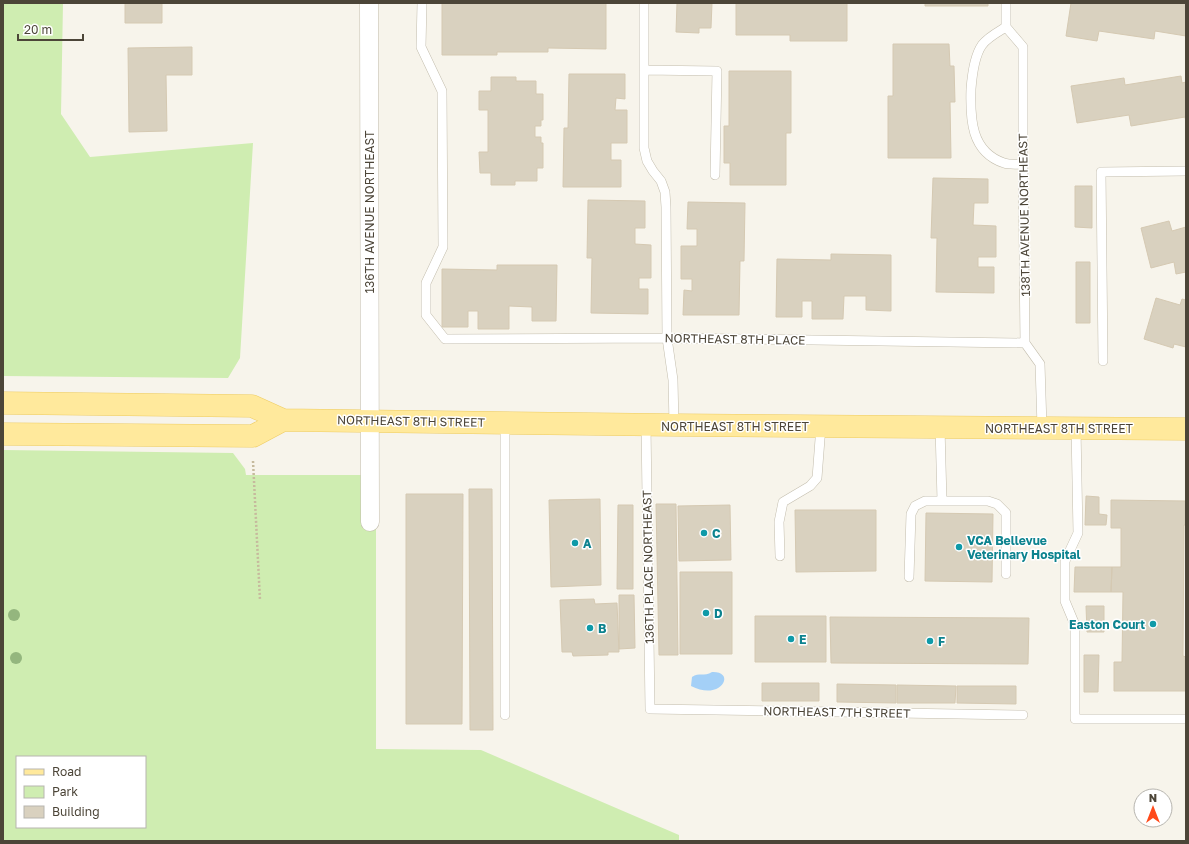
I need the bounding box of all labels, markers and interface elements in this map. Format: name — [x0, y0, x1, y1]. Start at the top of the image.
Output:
scale bar — [18, 16, 83, 42]
text: 20 m — [24, 22, 52, 37]
street label: 136TH AVENUE NORTHEAST — [362, 130, 377, 294]
street label: 138TH AVENUE NORTHEAST — [1015, 133, 1033, 297]
street label: NORTHEAST 8TH PLACE — [664, 330, 806, 348]
street label: NORTHEAST 8TH STREET — [337, 412, 486, 430]
street label: NORTHEAST 8TH STREET — [661, 419, 810, 434]
street label: NORTHEAST 8TH STREET — [985, 421, 1134, 436]
street label: 136TH PLACE NORTHEAST — [639, 489, 657, 644]
place label: C — [712, 526, 721, 541]
marker: C — [699, 528, 709, 538]
place label: VCA Bellevue Veterinary Hospital — [967, 533, 1081, 562]
place label: A — [583, 536, 592, 551]
marker: A — [570, 538, 580, 548]
marker: VCA Bellevue Veterinary Hospital — [954, 542, 964, 552]
place label: D — [714, 606, 723, 621]
marker: D — [701, 608, 711, 618]
place label: Easton Court — [1069, 617, 1145, 632]
marker: Easton Court — [1148, 619, 1158, 629]
place label: B — [598, 621, 607, 636]
marker: B — [585, 623, 595, 633]
place label: E — [799, 632, 807, 647]
marker: E — [786, 634, 796, 644]
place label: F — [938, 634, 945, 649]
marker: F — [925, 636, 935, 646]
street label: NORTHEAST 7TH STREET — [763, 703, 911, 721]
legend — [16, 756, 146, 828]
text: Road — [52, 764, 81, 779]
text: Park — [52, 784, 78, 799]
north arrow — [1133, 788, 1173, 828]
text: N — [1149, 791, 1157, 804]
text: Building — [52, 804, 100, 819]

